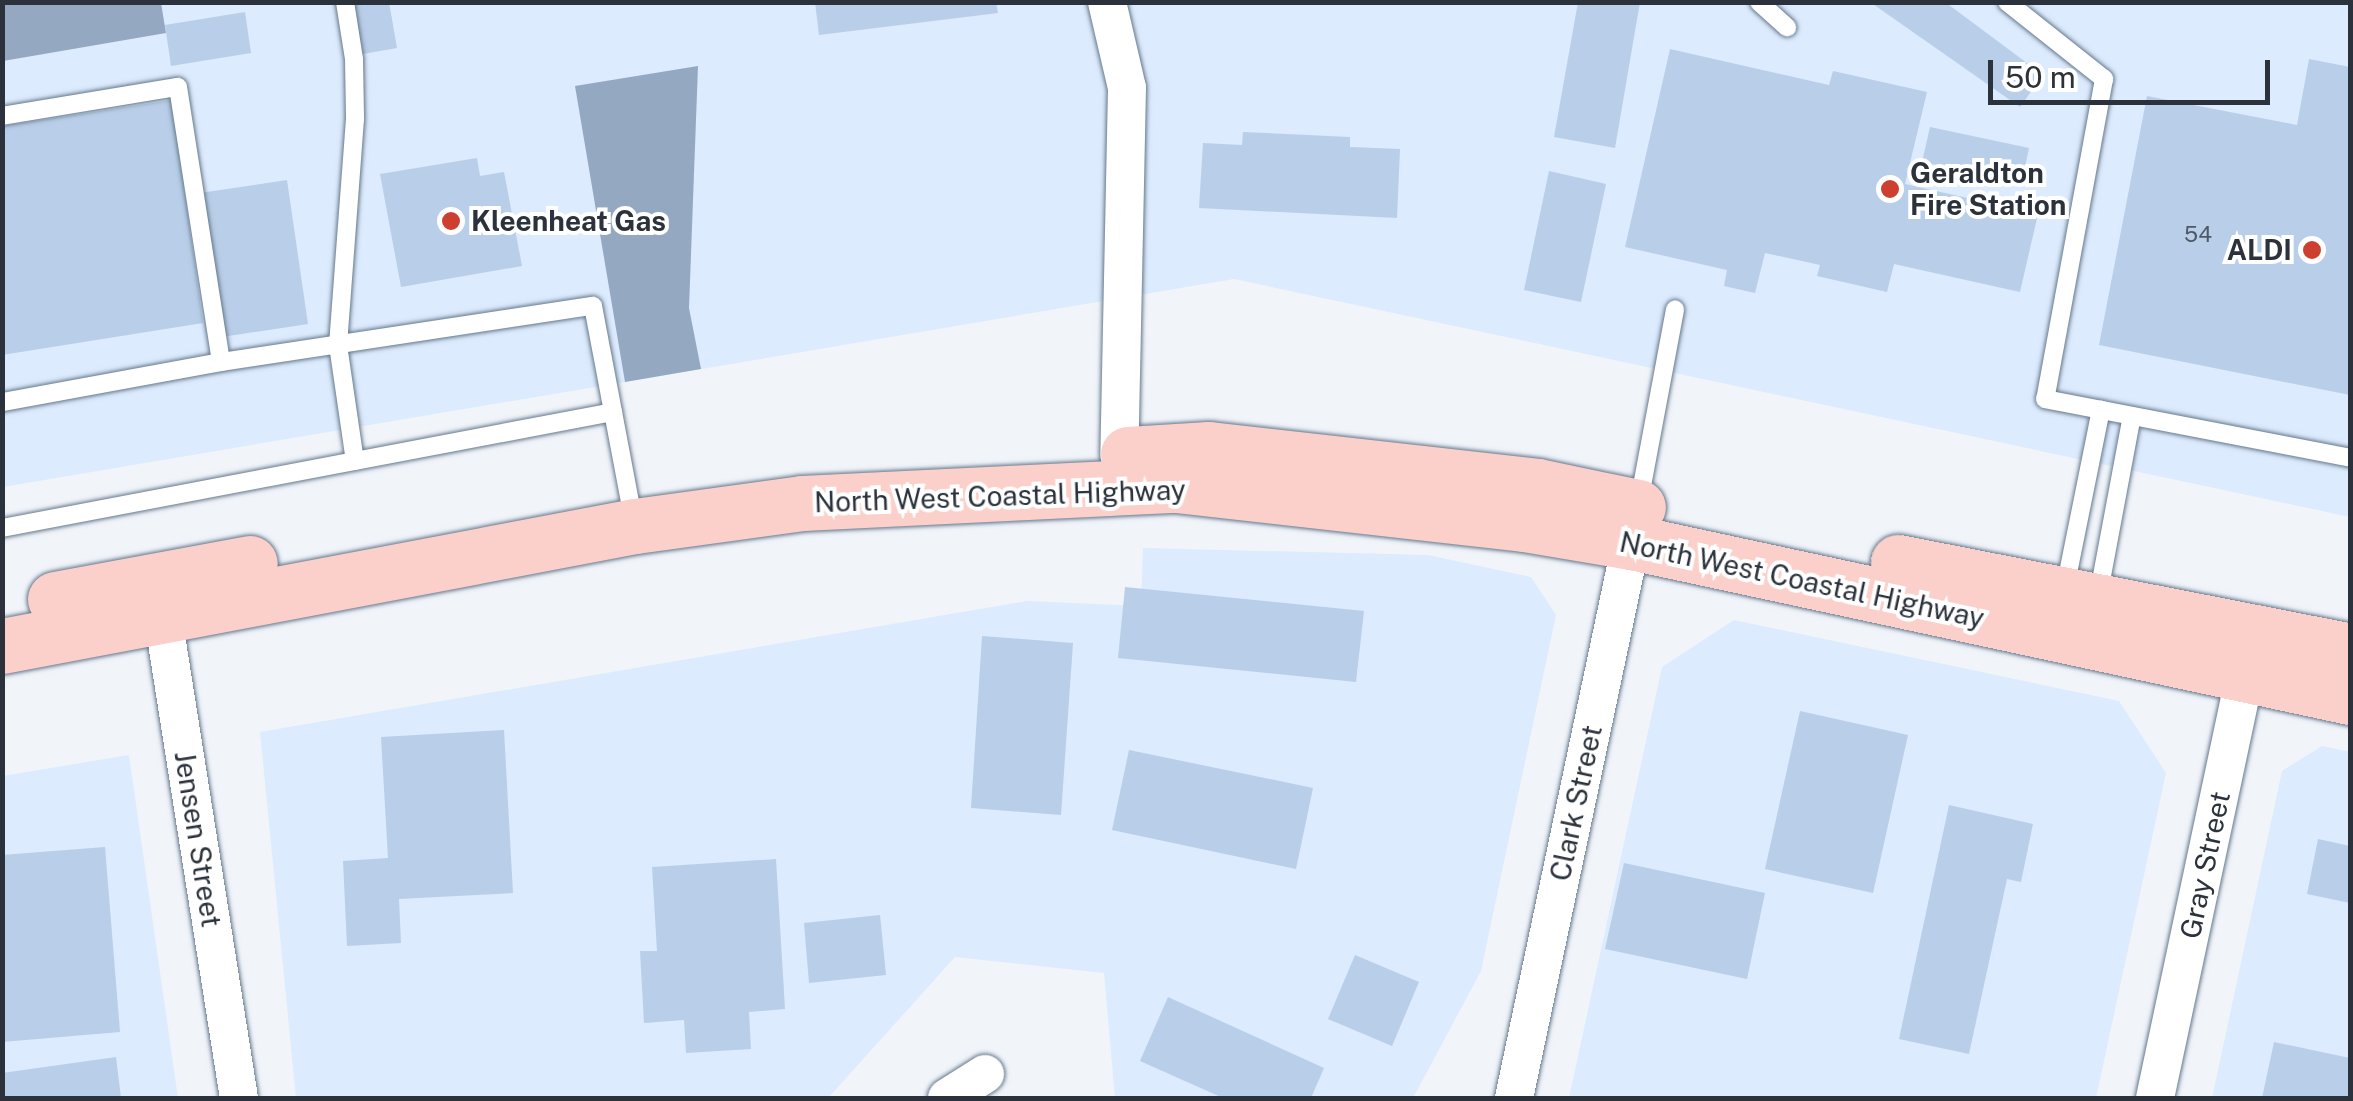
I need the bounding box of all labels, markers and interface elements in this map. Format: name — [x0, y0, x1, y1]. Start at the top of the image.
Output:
scale bar — [1993, 40, 2276, 102]
text: 50 m — [2005, 59, 2076, 95]
place label: Geraldton Fire Station — [1910, 156, 2066, 222]
marker: Geraldton Fire Station — [1879, 178, 1901, 200]
place label: Kleenheat Gas — [471, 204, 666, 238]
marker: Kleenheat Gas — [440, 210, 462, 232]
house number: 54 — [2184, 222, 2212, 248]
place label: ALDI — [2227, 233, 2292, 267]
marker: ALDI — [2301, 239, 2323, 261]
street label: North West Coastal Highway — [813, 473, 1187, 519]
street label: North West Coastal Highway — [1616, 525, 1988, 635]
street label: Clark Street — [1543, 722, 1609, 884]
street label: Jensen Street — [168, 749, 228, 929]
street label: Gray Street — [2173, 788, 2237, 942]

